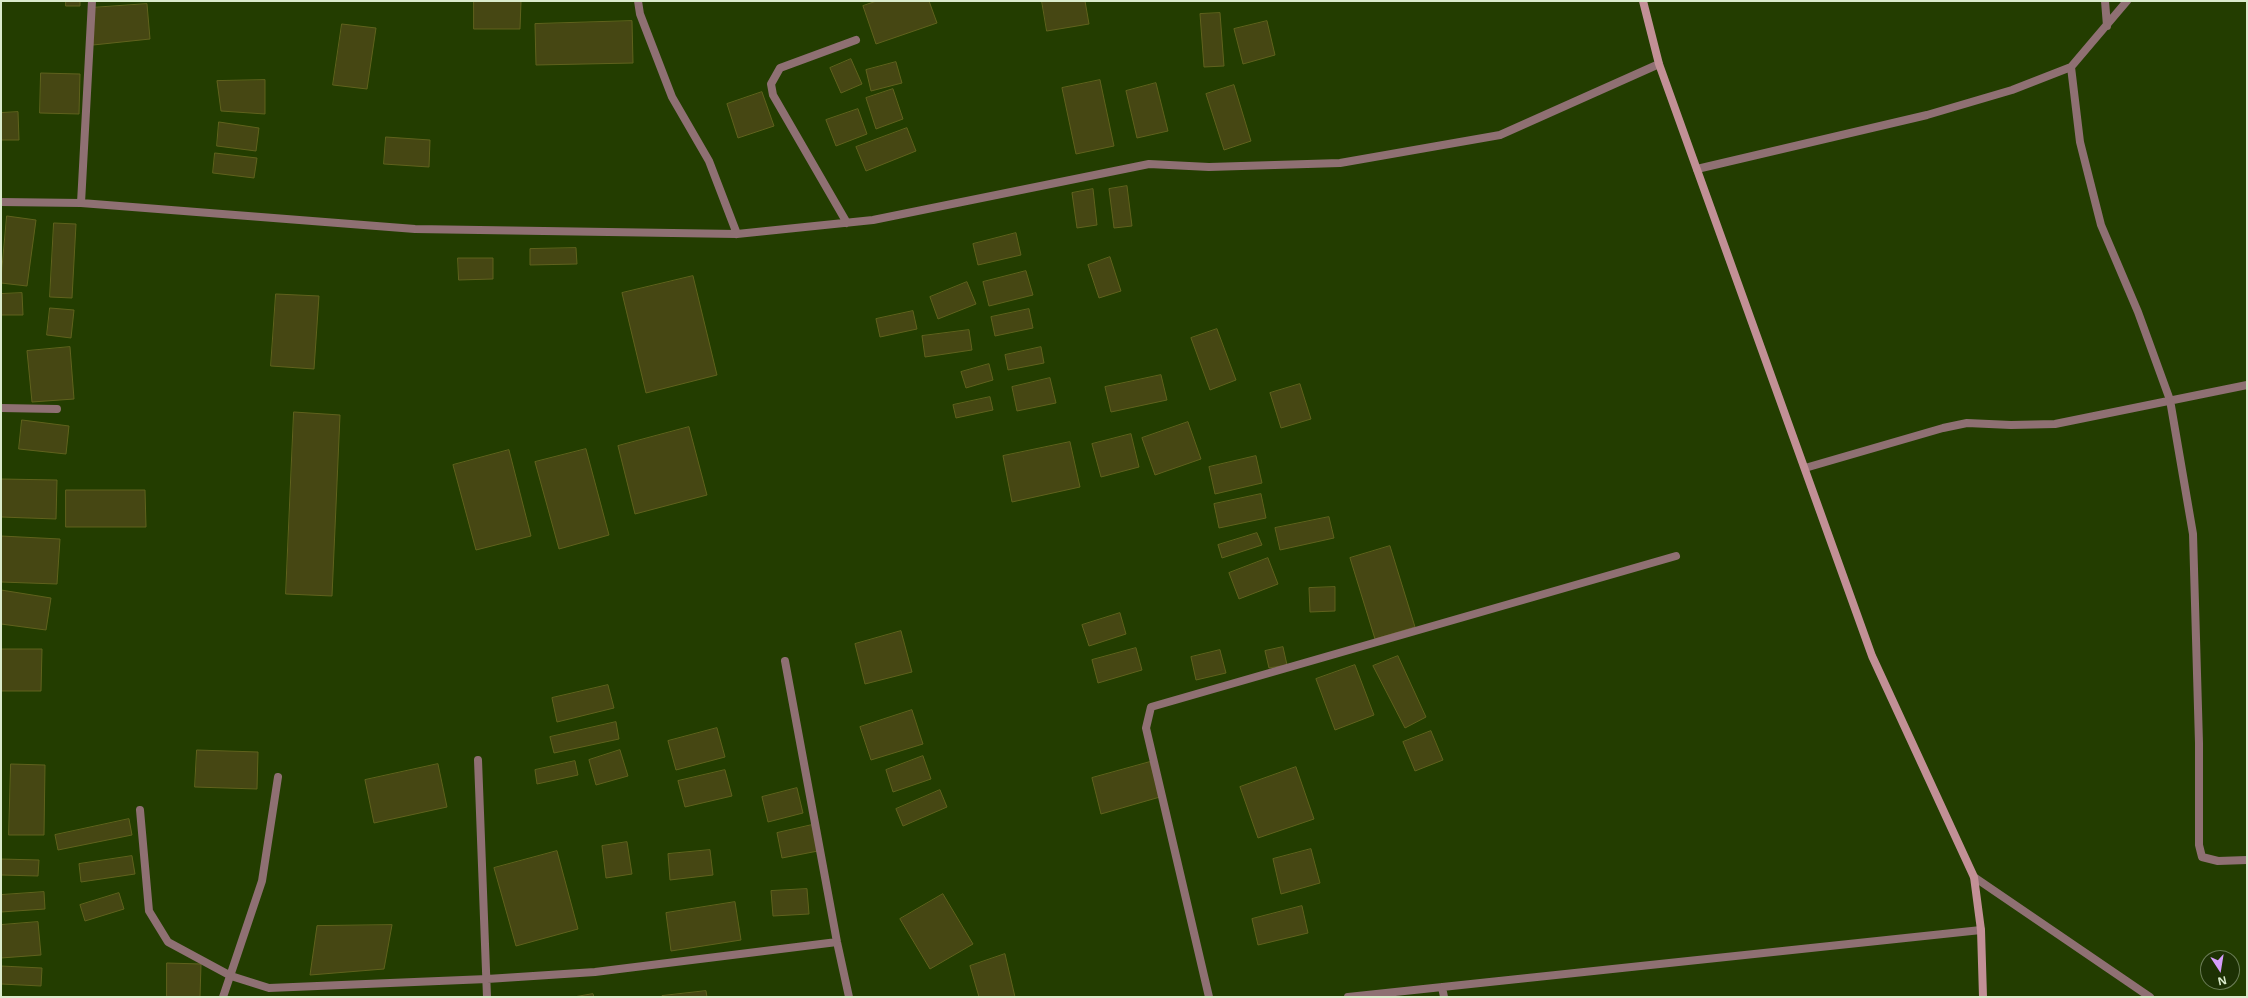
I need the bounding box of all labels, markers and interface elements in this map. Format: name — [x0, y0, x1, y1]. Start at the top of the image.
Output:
north arrow — [2200, 950, 2240, 990]
text: N — [2216, 973, 2228, 990]

